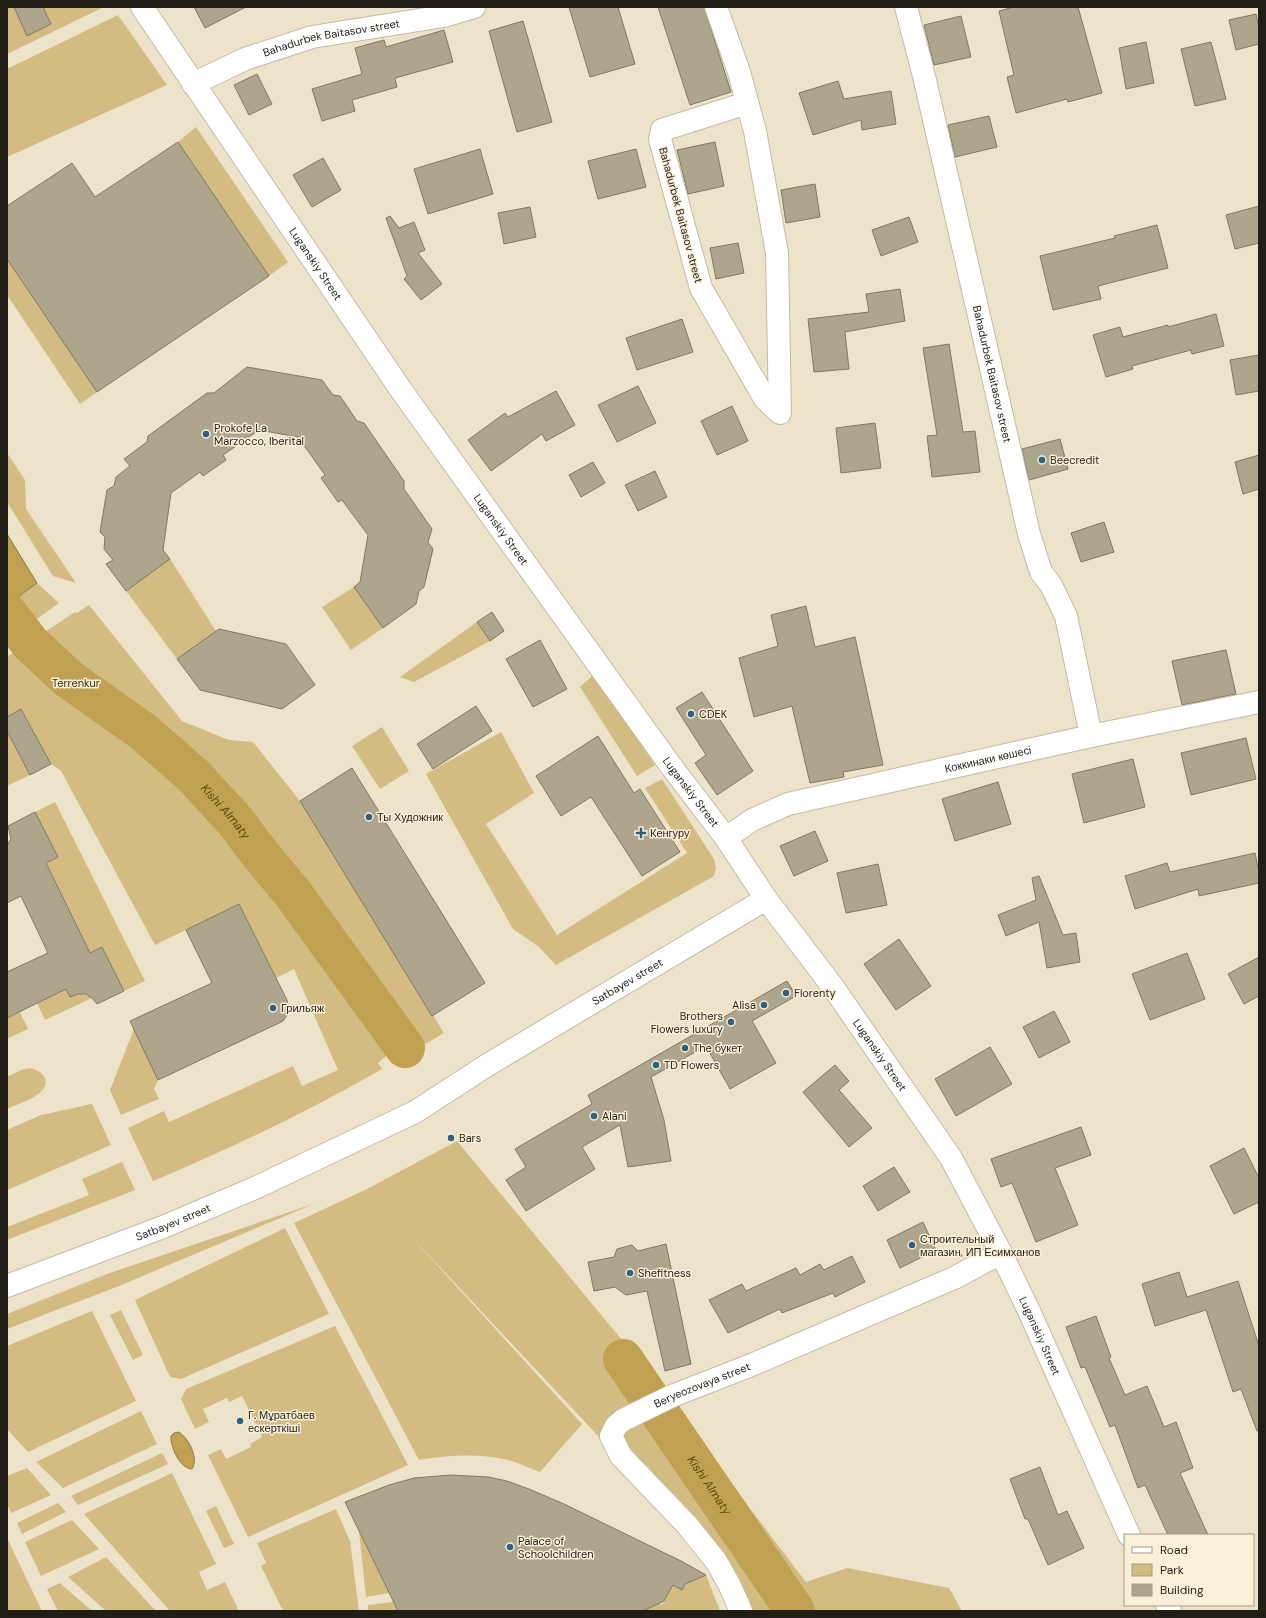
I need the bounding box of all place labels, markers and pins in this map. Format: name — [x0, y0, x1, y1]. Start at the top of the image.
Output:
place label: Prokofe La Marzocco, Iberital — [214, 421, 304, 448]
marker: Prokofe La Marzocco, Iberital — [201, 429, 211, 439]
place label: Beecredit — [1050, 453, 1099, 467]
marker: Beecredit — [1037, 455, 1047, 465]
place label: CDEK — [699, 707, 728, 721]
marker: CDEK — [686, 709, 696, 719]
place label: Ты Художник — [377, 810, 443, 824]
marker: Ты Художник — [364, 812, 374, 822]
place label: Кенгуру — [650, 826, 690, 840]
marker: Кенгуру — [635, 827, 647, 839]
place label: Florenty — [794, 986, 836, 1000]
marker: Florenty — [781, 988, 791, 998]
place label: Alisa — [732, 998, 756, 1012]
marker: Alisa — [759, 1000, 769, 1010]
place label: Грильяж — [281, 1001, 325, 1015]
marker: Грильяж — [268, 1003, 278, 1013]
place label: Brothers Flowers luxury — [651, 1009, 723, 1036]
marker: Brothers Flowers luxury — [726, 1017, 736, 1027]
place label: The букет — [693, 1041, 742, 1055]
marker: The букет — [680, 1043, 690, 1053]
place label: TD Flowers — [664, 1058, 719, 1072]
marker: TD Flowers — [651, 1060, 661, 1070]
place label: Alani — [602, 1109, 627, 1123]
marker: Alani — [589, 1111, 599, 1121]
place label: Bars — [459, 1131, 481, 1145]
marker: Bars — [446, 1133, 456, 1143]
place label: Строительный магазин, ИП Есимханов — [920, 1232, 1040, 1259]
marker: Строительный магазин, ИП Есимханов — [907, 1240, 917, 1250]
place label: Shefitness — [638, 1266, 691, 1280]
marker: Shefitness — [625, 1268, 635, 1278]
place label: Г. Мұратбаев ескерткіші — [248, 1408, 315, 1435]
marker: Г. Мұратбаев ескерткіші — [235, 1416, 245, 1426]
place label: Palace of Schoolchildren — [518, 1534, 594, 1561]
marker: Palace of Schoolchildren — [505, 1542, 515, 1552]

